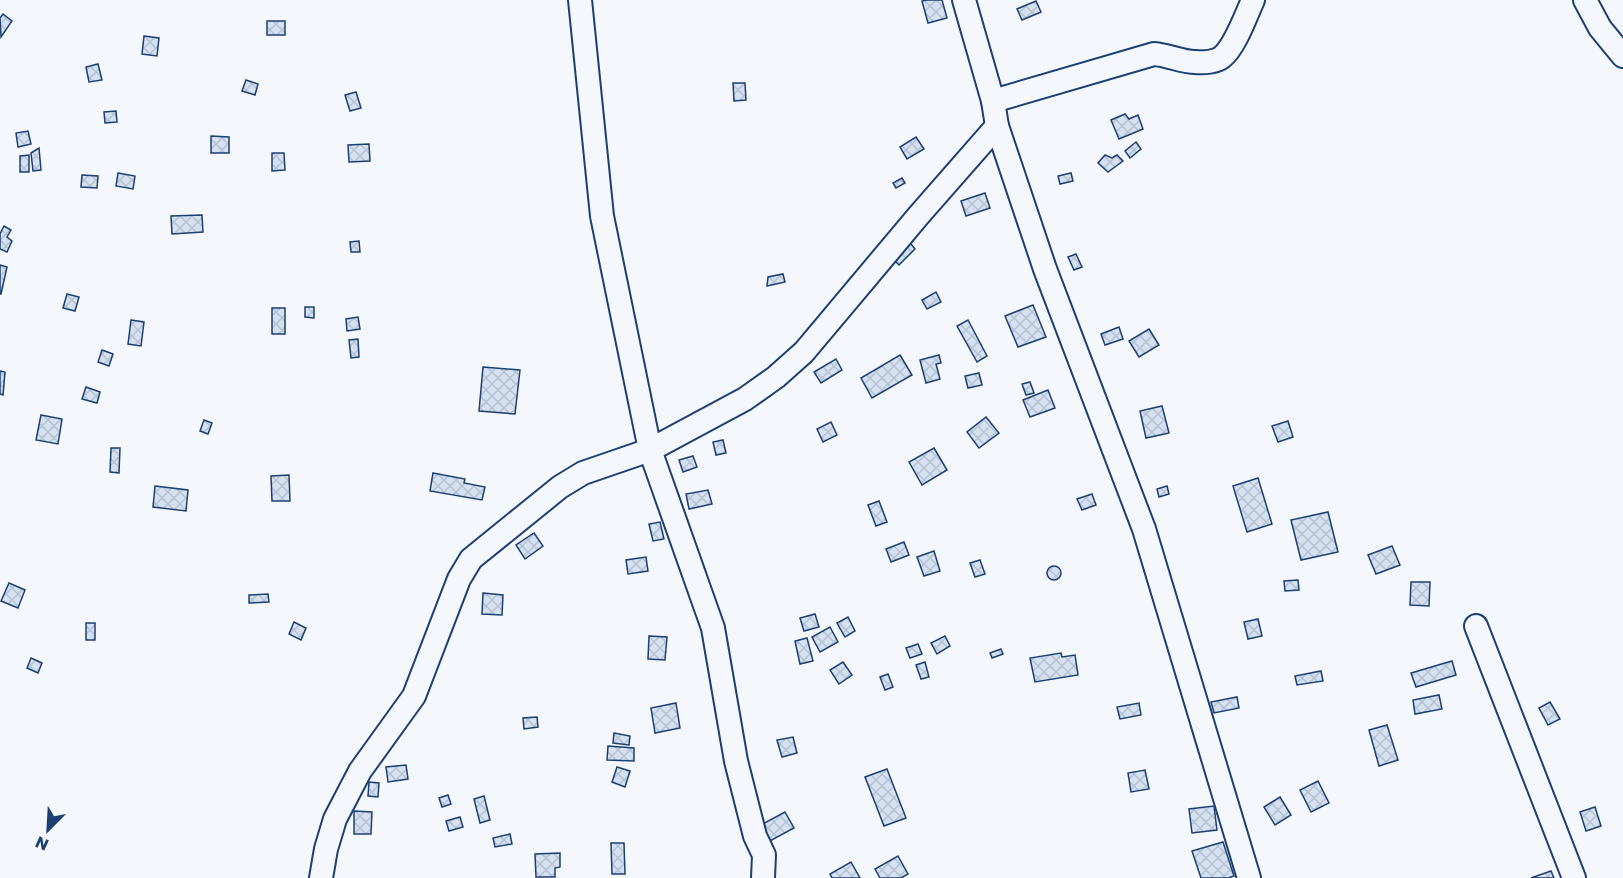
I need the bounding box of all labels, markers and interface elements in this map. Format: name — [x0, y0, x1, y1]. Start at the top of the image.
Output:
north arrow — [18, 800, 78, 860]
text: N — [32, 830, 52, 856]

